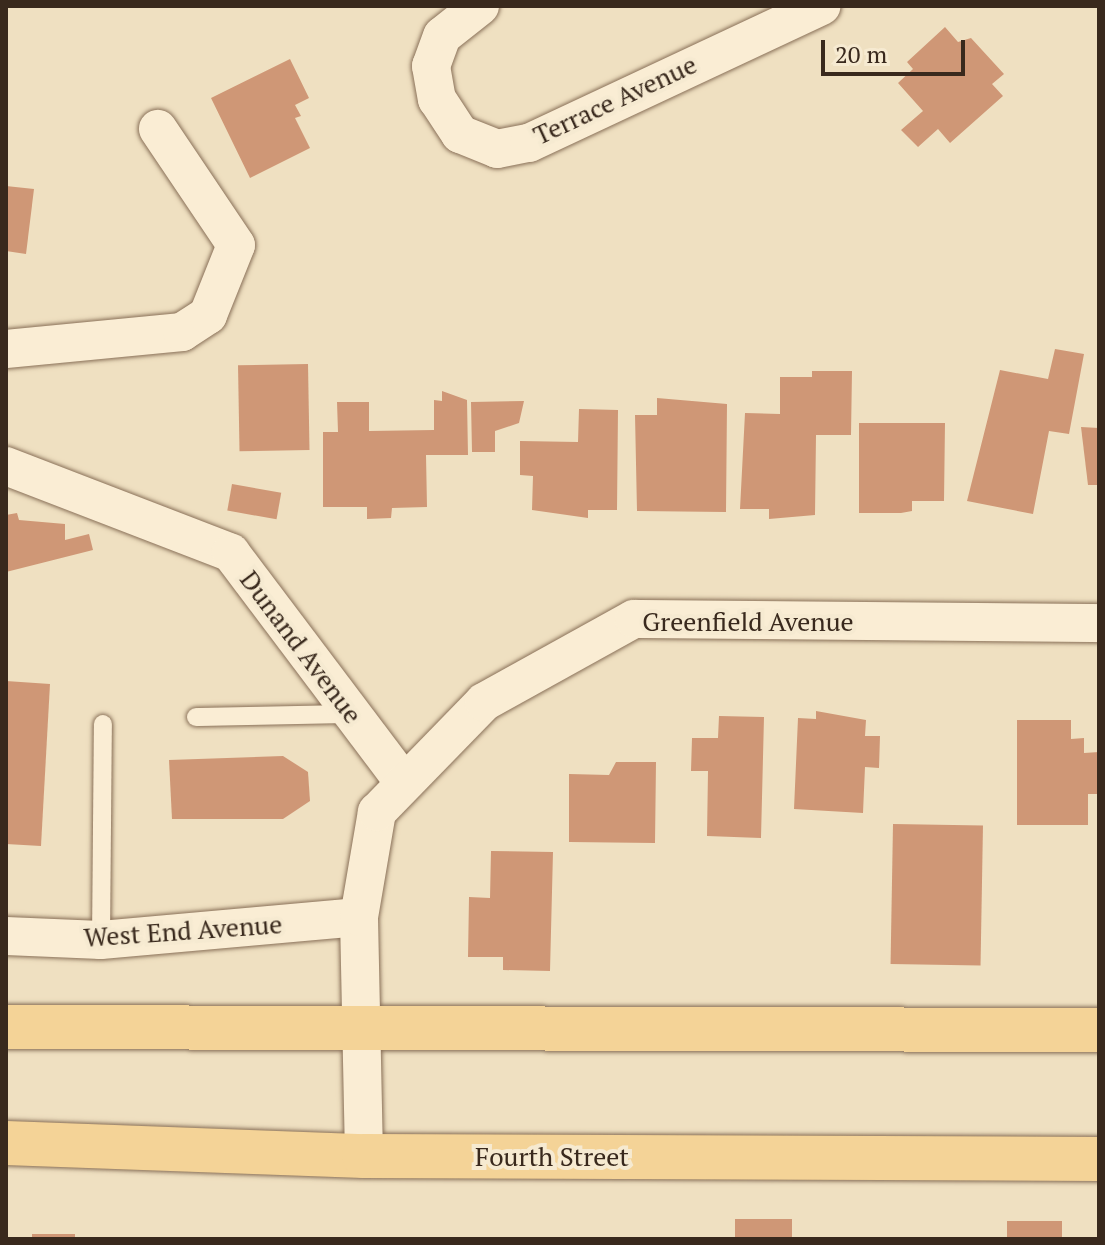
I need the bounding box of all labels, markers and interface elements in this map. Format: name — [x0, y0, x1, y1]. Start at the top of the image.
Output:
scale bar — [825, 24, 969, 74]
text: 20 m — [835, 38, 887, 70]
street label: Terrace Avenue — [528, 49, 702, 151]
street label: Dunand Avenue — [233, 564, 369, 730]
street label: Greenfield Avenue — [642, 606, 854, 638]
street label: West End Avenue — [82, 908, 284, 954]
street label: Fourth Street — [475, 1141, 629, 1173]

